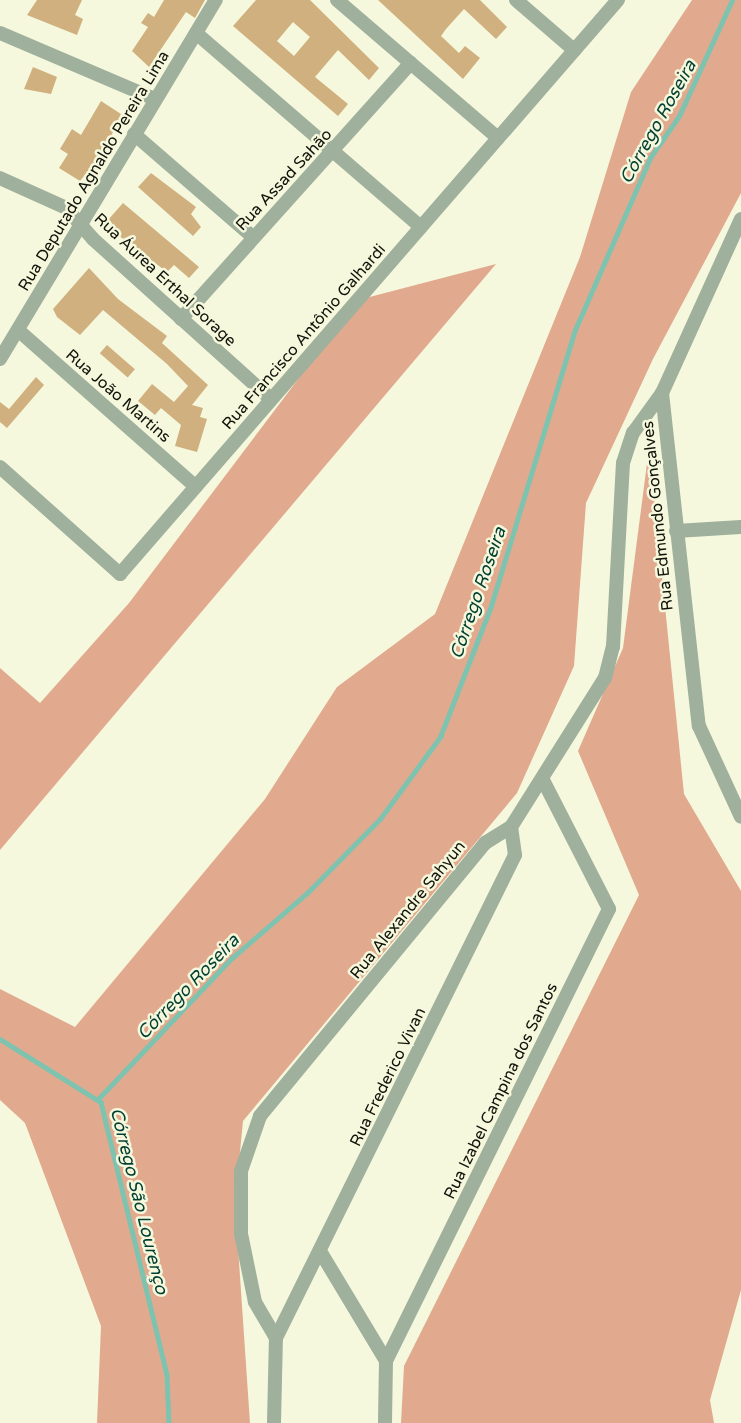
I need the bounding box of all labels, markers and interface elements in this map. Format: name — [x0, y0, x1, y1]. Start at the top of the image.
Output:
street label: Rua Deputado Agnaldo Pereira Lima — [14, 47, 174, 295]
water label: Córrego Roseira — [615, 56, 701, 188]
street label: Rua Assad Sahão — [232, 125, 336, 235]
street label: Rua Áurea Erthal Sorage — [90, 209, 240, 351]
street label: Rua Francisco Antônio Galhardi — [218, 240, 390, 434]
street label: Rua João Martins — [62, 345, 174, 447]
street label: Rua Edmundo Gonçalves — [638, 420, 678, 612]
water label: Córrego Roseira — [445, 524, 511, 662]
street label: Rua Alexandre Sahyun — [346, 837, 470, 983]
water label: Córrego Roseira — [132, 930, 244, 1044]
street label: Rua Izabel Campina dos Santos — [440, 980, 562, 1202]
street label: Rua Frederico Vivan — [346, 1004, 430, 1150]
water label: Córrego São Lourenço — [105, 1106, 173, 1296]

